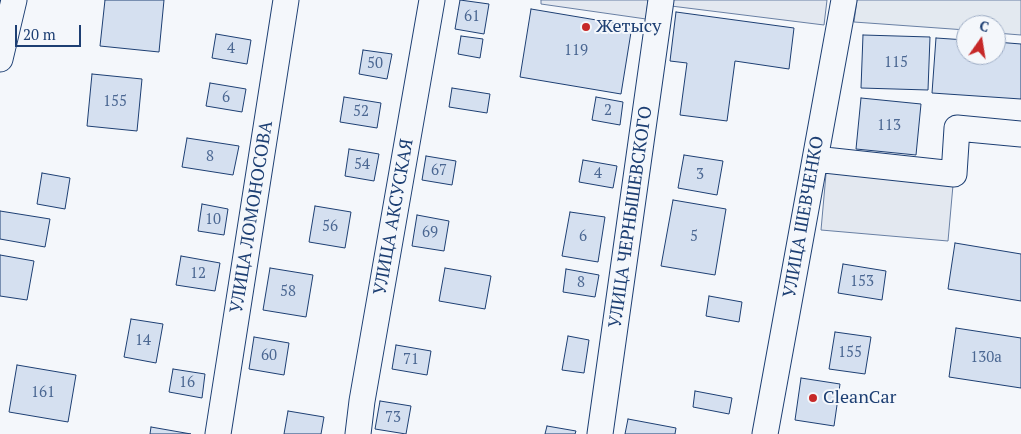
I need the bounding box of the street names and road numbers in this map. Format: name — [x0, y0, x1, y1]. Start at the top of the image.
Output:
street label: УЛИЦА ЧЕРНЫШЕВСКОГО — [605, 105, 657, 329]
street label: УЛИЦА ЛОМОНОСОВА — [226, 119, 278, 315]
street label: УЛИЦА ШЕВЧЕНКО — [779, 134, 829, 300]
street label: УЛИЦА АКСУСКАЯ — [370, 137, 418, 297]

